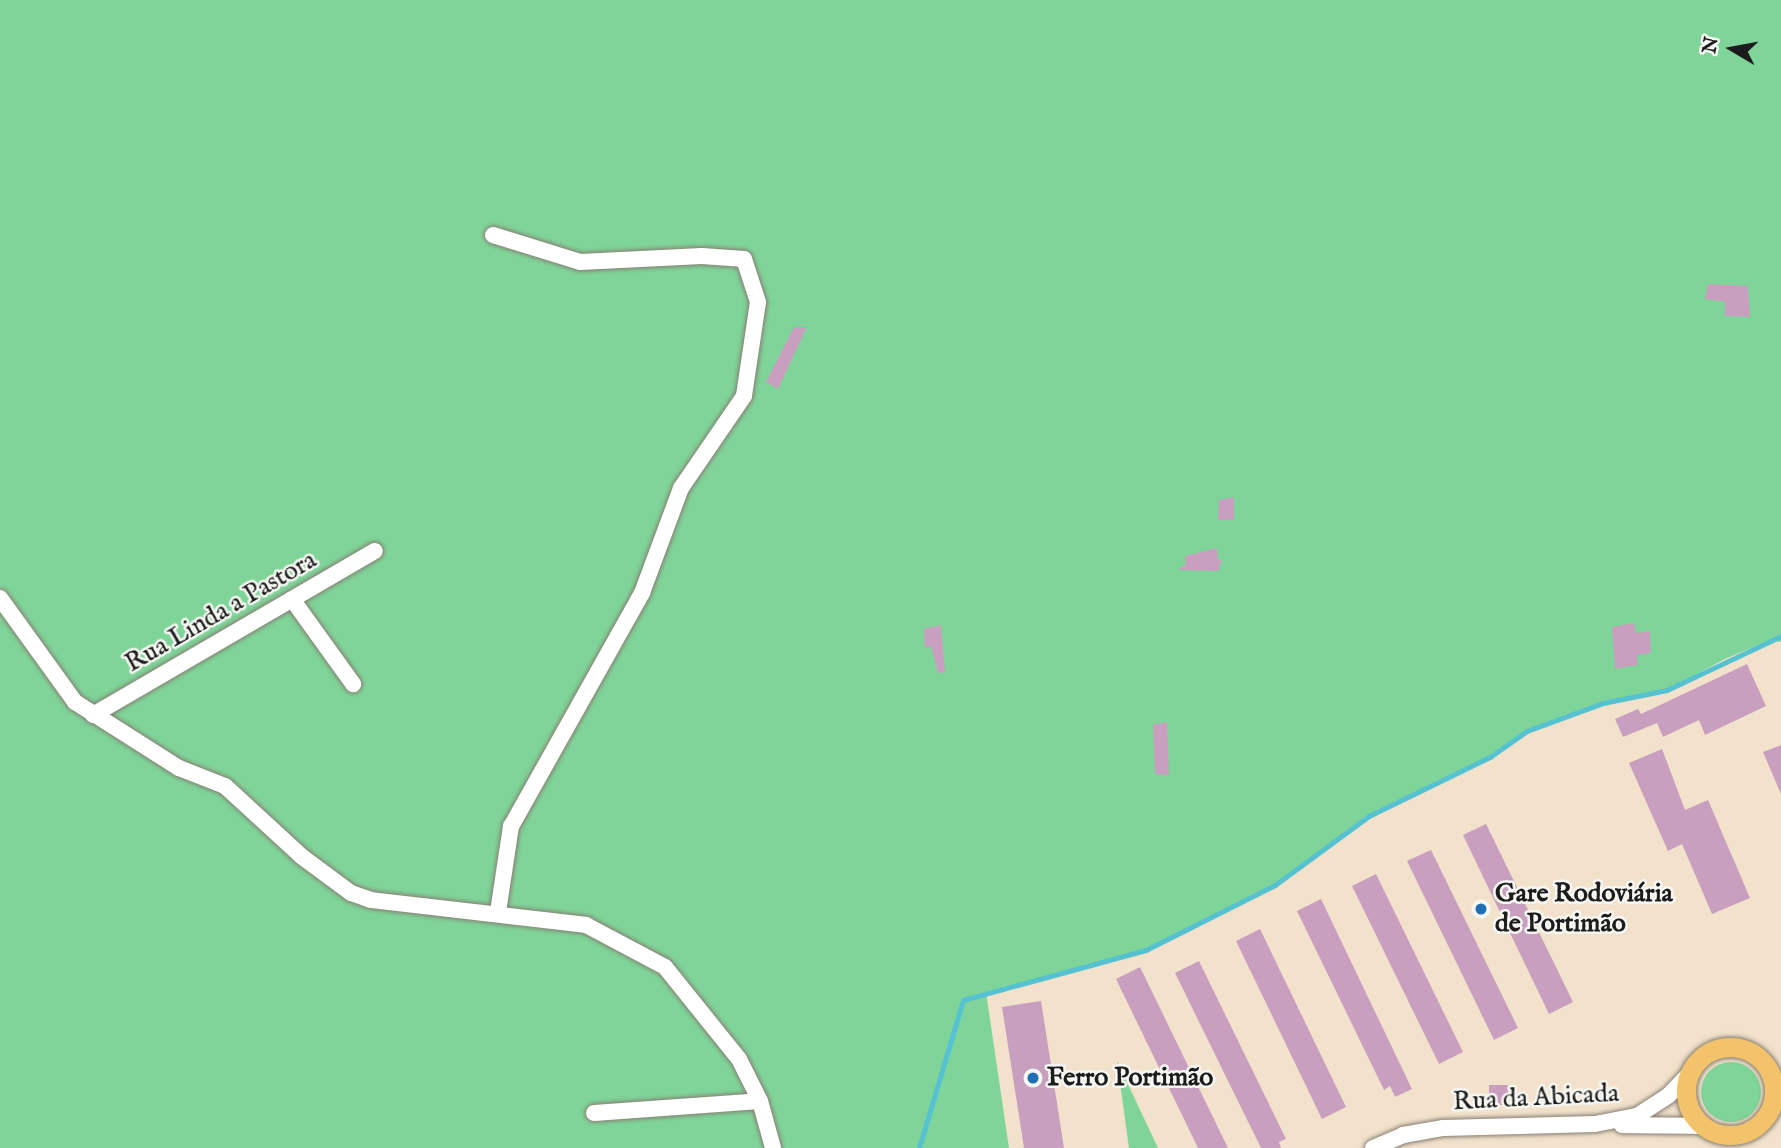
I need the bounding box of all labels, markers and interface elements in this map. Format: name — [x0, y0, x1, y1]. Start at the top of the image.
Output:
north arrow — [1697, 14, 1767, 84]
text: N — [1698, 35, 1725, 56]
street label: Rua Linda a Pastora — [120, 545, 322, 679]
place label: Gare Rodoviária de Portimão — [1495, 878, 1673, 940]
marker: Gare Rodoviária de Portimão — [1473, 901, 1489, 917]
place label: Ferro Portimão — [1047, 1062, 1213, 1094]
marker: Ferro Portimão — [1025, 1070, 1041, 1086]
street label: Rua da Abicada — [1452, 1078, 1620, 1118]

